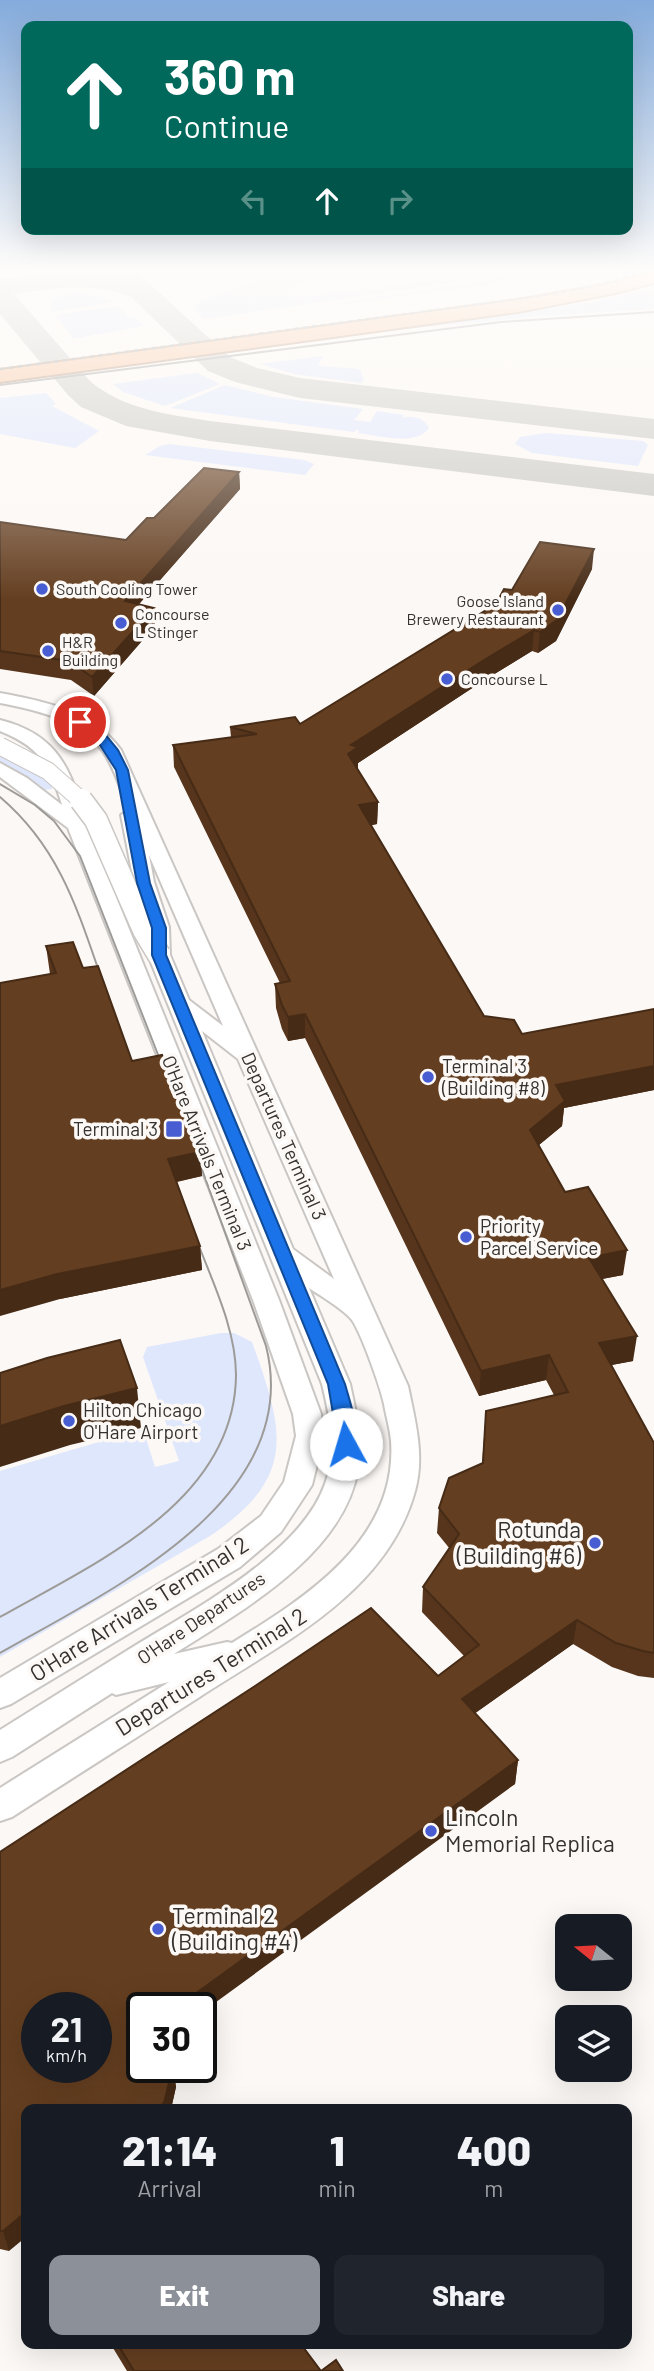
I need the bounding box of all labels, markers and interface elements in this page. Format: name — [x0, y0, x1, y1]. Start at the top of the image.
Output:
text: 360 m — [164, 46, 295, 105]
icon: ahead — [49, 49, 140, 140]
text: Continue — [164, 106, 289, 144]
icon: left — [235, 182, 273, 220]
icon: ahead — [308, 182, 346, 220]
icon: right — [381, 182, 419, 220]
place label: South Cooling Tower — [56, 579, 198, 598]
marker: South Cooling Tower — [34, 581, 50, 597]
place label: Goose Island Brewery Restaurant — [406, 591, 544, 628]
marker: Goose Island Brewery Restaurant — [550, 602, 566, 618]
place label: Concourse L Stinger — [135, 604, 210, 641]
marker: Concourse L Stinger — [113, 615, 129, 631]
place label: H&R Building — [62, 632, 118, 669]
marker: H&R Building — [40, 643, 56, 659]
place label: Concourse L — [461, 669, 548, 688]
marker: Concourse L — [439, 671, 455, 687]
pin — [50, 692, 110, 752]
icon: arrive — [61, 703, 99, 741]
street label: Departures Terminal 3 — [237, 1048, 332, 1223]
street label: O'Hare Arrivals Terminal 3 — [158, 1052, 257, 1254]
place label: Terminal 3 (Building #8) — [441, 1054, 546, 1099]
marker: Terminal 3 (Building #8) — [420, 1069, 436, 1085]
place label: Terminal 3 — [73, 1117, 158, 1140]
marker: Terminal 3 — [164, 1119, 184, 1139]
place label: Priority Parcel Service — [480, 1214, 598, 1259]
marker: Priority Parcel Service — [458, 1229, 474, 1245]
place label: Hilton Chicago O'Hare Airport — [83, 1398, 202, 1443]
position arrow — [309, 1407, 383, 1481]
marker: Hilton Chicago O'Hare Airport — [61, 1413, 77, 1429]
place label: Rotunda (Building #6) — [456, 1515, 582, 1569]
street label: O'Hare Arrivals Terminal 2 — [24, 1529, 253, 1687]
marker: Rotunda (Building #6) — [587, 1535, 603, 1551]
street label: O'Hare Departures — [132, 1566, 269, 1669]
street label: Departures Terminal 2 — [110, 1601, 311, 1741]
place label: Lincoln Memorial Replica — [445, 1803, 615, 1857]
marker: Lincoln Memorial Replica — [423, 1823, 439, 1839]
place label: Terminal 2 (Building #4) — [171, 1901, 298, 1955]
north arrow — [555, 1914, 632, 1992]
map controls — [555, 1914, 632, 2082]
marker: Terminal 2 (Building #4) — [150, 1921, 166, 1937]
speed limit sign: 30 — [126, 1992, 217, 2083]
button: layers — [555, 2005, 632, 2082]
text: 21 — [51, 2007, 82, 2049]
text: km/h — [46, 2044, 87, 2066]
text: 21:14 — [122, 2124, 217, 2174]
text: 1 — [330, 2124, 345, 2174]
text: 400 — [457, 2124, 531, 2174]
text: Arrival — [138, 2174, 202, 2202]
text: min — [318, 2174, 356, 2202]
text: m — [484, 2174, 503, 2202]
button: Exit — [49, 2255, 320, 2335]
button: Share — [334, 2255, 604, 2335]

